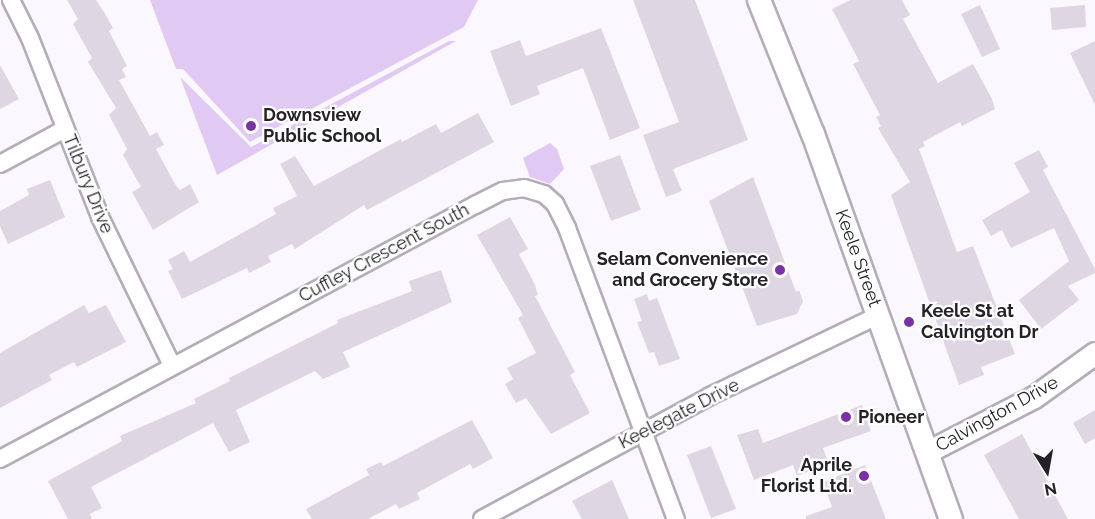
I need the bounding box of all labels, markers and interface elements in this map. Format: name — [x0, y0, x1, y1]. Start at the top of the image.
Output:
place label: Downsview Public School — [263, 105, 381, 148]
marker: Downsview Public School — [244, 119, 258, 133]
street label: Tilbury Drive — [58, 131, 118, 237]
street label: Cuffley Crescent South — [295, 199, 473, 307]
street label: Keele Street — [830, 206, 886, 310]
place label: Selam Convenience and Grocery Store — [597, 249, 768, 292]
marker: Selam Convenience and Grocery Store — [773, 263, 787, 277]
place label: Keele St at Calvington Dr — [921, 301, 1038, 344]
marker: Keele St at Calvington Dr — [902, 315, 916, 329]
street label: Calvington Drive — [932, 371, 1062, 457]
street label: Keelegate Drive — [615, 374, 743, 454]
place label: Pioneer — [858, 406, 924, 428]
marker: Pioneer — [839, 410, 853, 424]
north arrow — [1017, 441, 1077, 501]
place label: Aprile Florist Ltd. — [761, 455, 852, 498]
marker: Aprile Florist Ltd. — [857, 469, 871, 483]
text: N — [1043, 479, 1058, 500]

